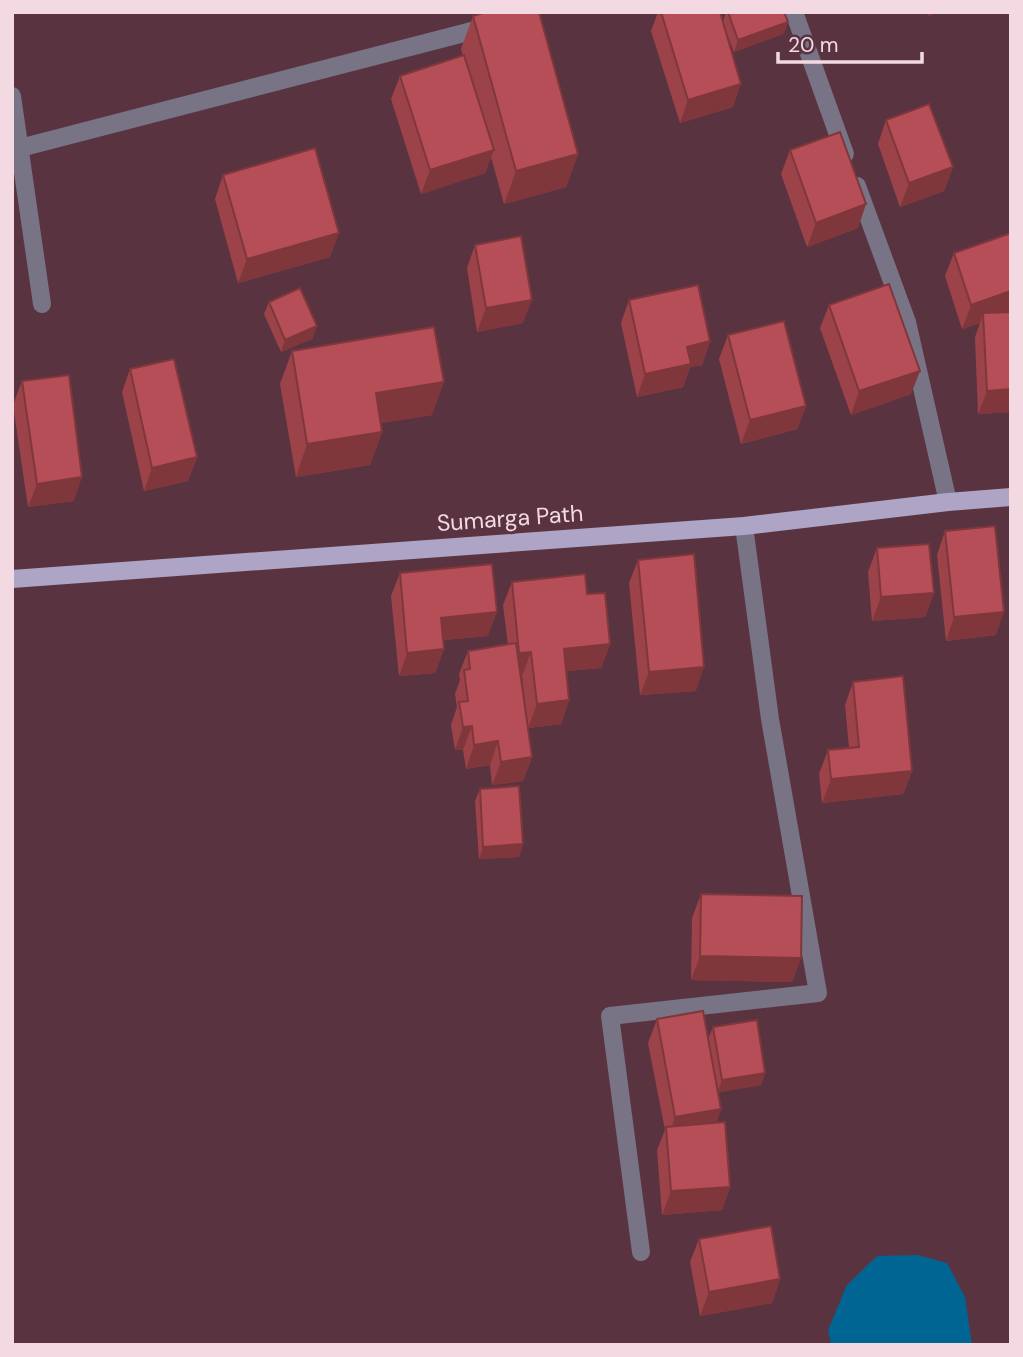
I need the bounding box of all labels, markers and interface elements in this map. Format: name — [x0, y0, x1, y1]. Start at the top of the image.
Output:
scale bar — [778, 21, 922, 65]
text: 20 m — [788, 31, 839, 59]
street label: Sumarga Path — [436, 498, 584, 538]

